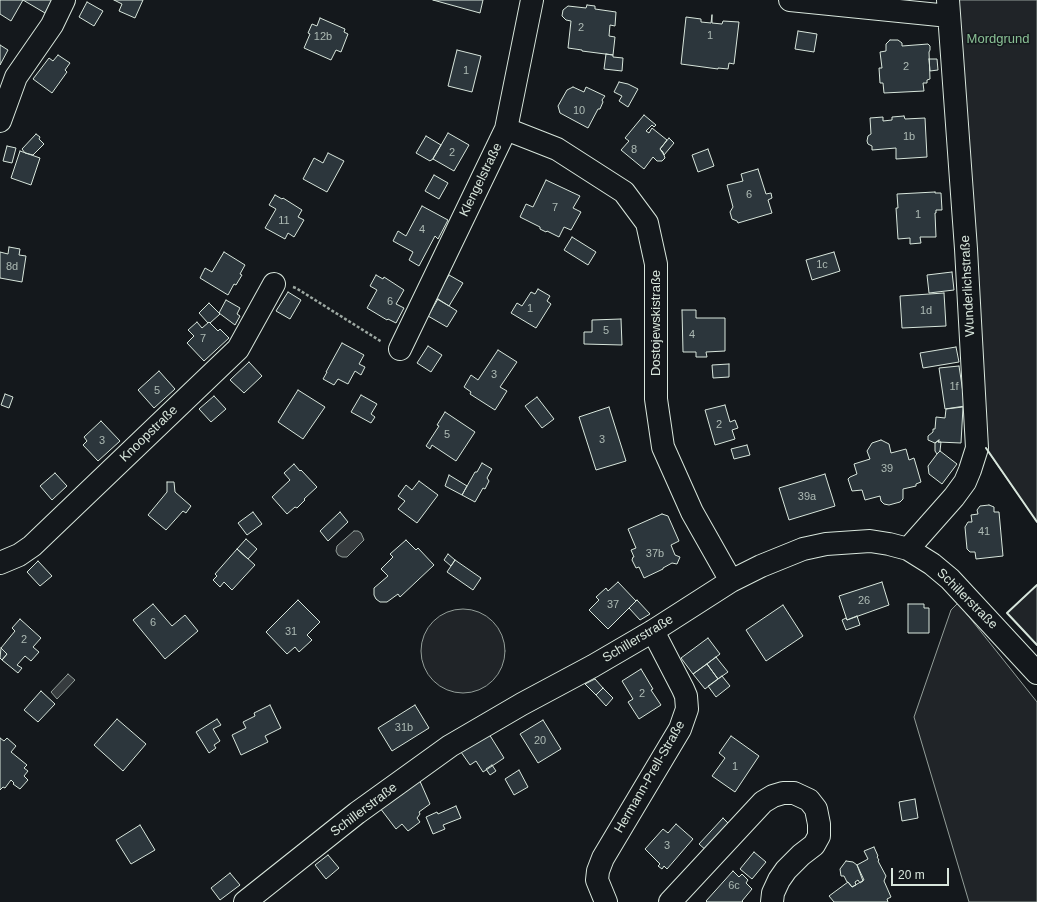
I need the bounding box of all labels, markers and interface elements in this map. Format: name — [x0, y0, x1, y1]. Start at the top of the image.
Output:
house number: 2 — [578, 21, 584, 35]
house number: 1 — [707, 29, 713, 43]
house number: 12b — [314, 30, 332, 44]
park label: Mordgrund — [967, 31, 1029, 47]
house number: 2 — [903, 60, 909, 74]
house number: 1 — [463, 64, 469, 78]
house number: 10 — [573, 104, 585, 118]
house number: 1b — [903, 130, 915, 144]
street label: Klengelstraße — [456, 141, 506, 219]
house number: 8 — [631, 143, 637, 157]
house number: 2 — [449, 146, 455, 160]
house number: 6 — [746, 188, 752, 202]
house number: 7 — [552, 201, 558, 215]
house number: 1 — [915, 208, 921, 222]
house number: 11 — [278, 214, 290, 228]
house number: 4 — [419, 223, 425, 237]
street label: Wunderlichstraße — [958, 235, 978, 337]
house number: 1c — [816, 258, 828, 272]
house number: 8d — [6, 260, 18, 274]
street label: Dostojewskistraße — [648, 270, 664, 376]
house number: 6 — [387, 295, 393, 309]
house number: 1 — [527, 302, 533, 316]
house number: 1d — [920, 304, 932, 318]
house number: 5 — [603, 324, 609, 338]
house number: 4 — [689, 328, 695, 342]
house number: 7 — [200, 332, 206, 346]
house number: 3 — [491, 368, 497, 382]
house number: 1f — [949, 380, 959, 394]
house number: 5 — [154, 384, 160, 398]
street label: Knoopstraße — [117, 403, 181, 465]
house number: 2 — [716, 418, 722, 432]
house number: 5 — [444, 428, 450, 442]
house number: 3 — [599, 433, 605, 447]
house number: 3 — [99, 434, 105, 448]
house number: 39 — [881, 462, 893, 476]
house number: 39a — [798, 490, 816, 504]
house number: 41 — [978, 525, 990, 539]
house number: 37b — [646, 547, 664, 561]
street label: Schillerstraße — [933, 565, 1001, 633]
house number: 26 — [858, 594, 870, 608]
house number: 37 — [607, 598, 619, 612]
street label: Schillerstraße — [600, 612, 676, 666]
house number: 6 — [150, 616, 156, 630]
house number: 31 — [285, 625, 297, 639]
house number: 2 — [21, 633, 27, 647]
house number: 2 — [639, 687, 645, 701]
street label: Hermann-Prell-Straße — [611, 718, 689, 836]
house number: 31b — [395, 721, 413, 735]
house number: 20 — [534, 734, 546, 748]
house number: 1 — [732, 760, 738, 774]
street label: Schillerstraße — [328, 780, 400, 840]
house number: 3 — [664, 839, 670, 853]
scale bar — [893, 860, 951, 886]
text: 20 m — [898, 868, 925, 882]
house number: 6c — [728, 879, 740, 893]

